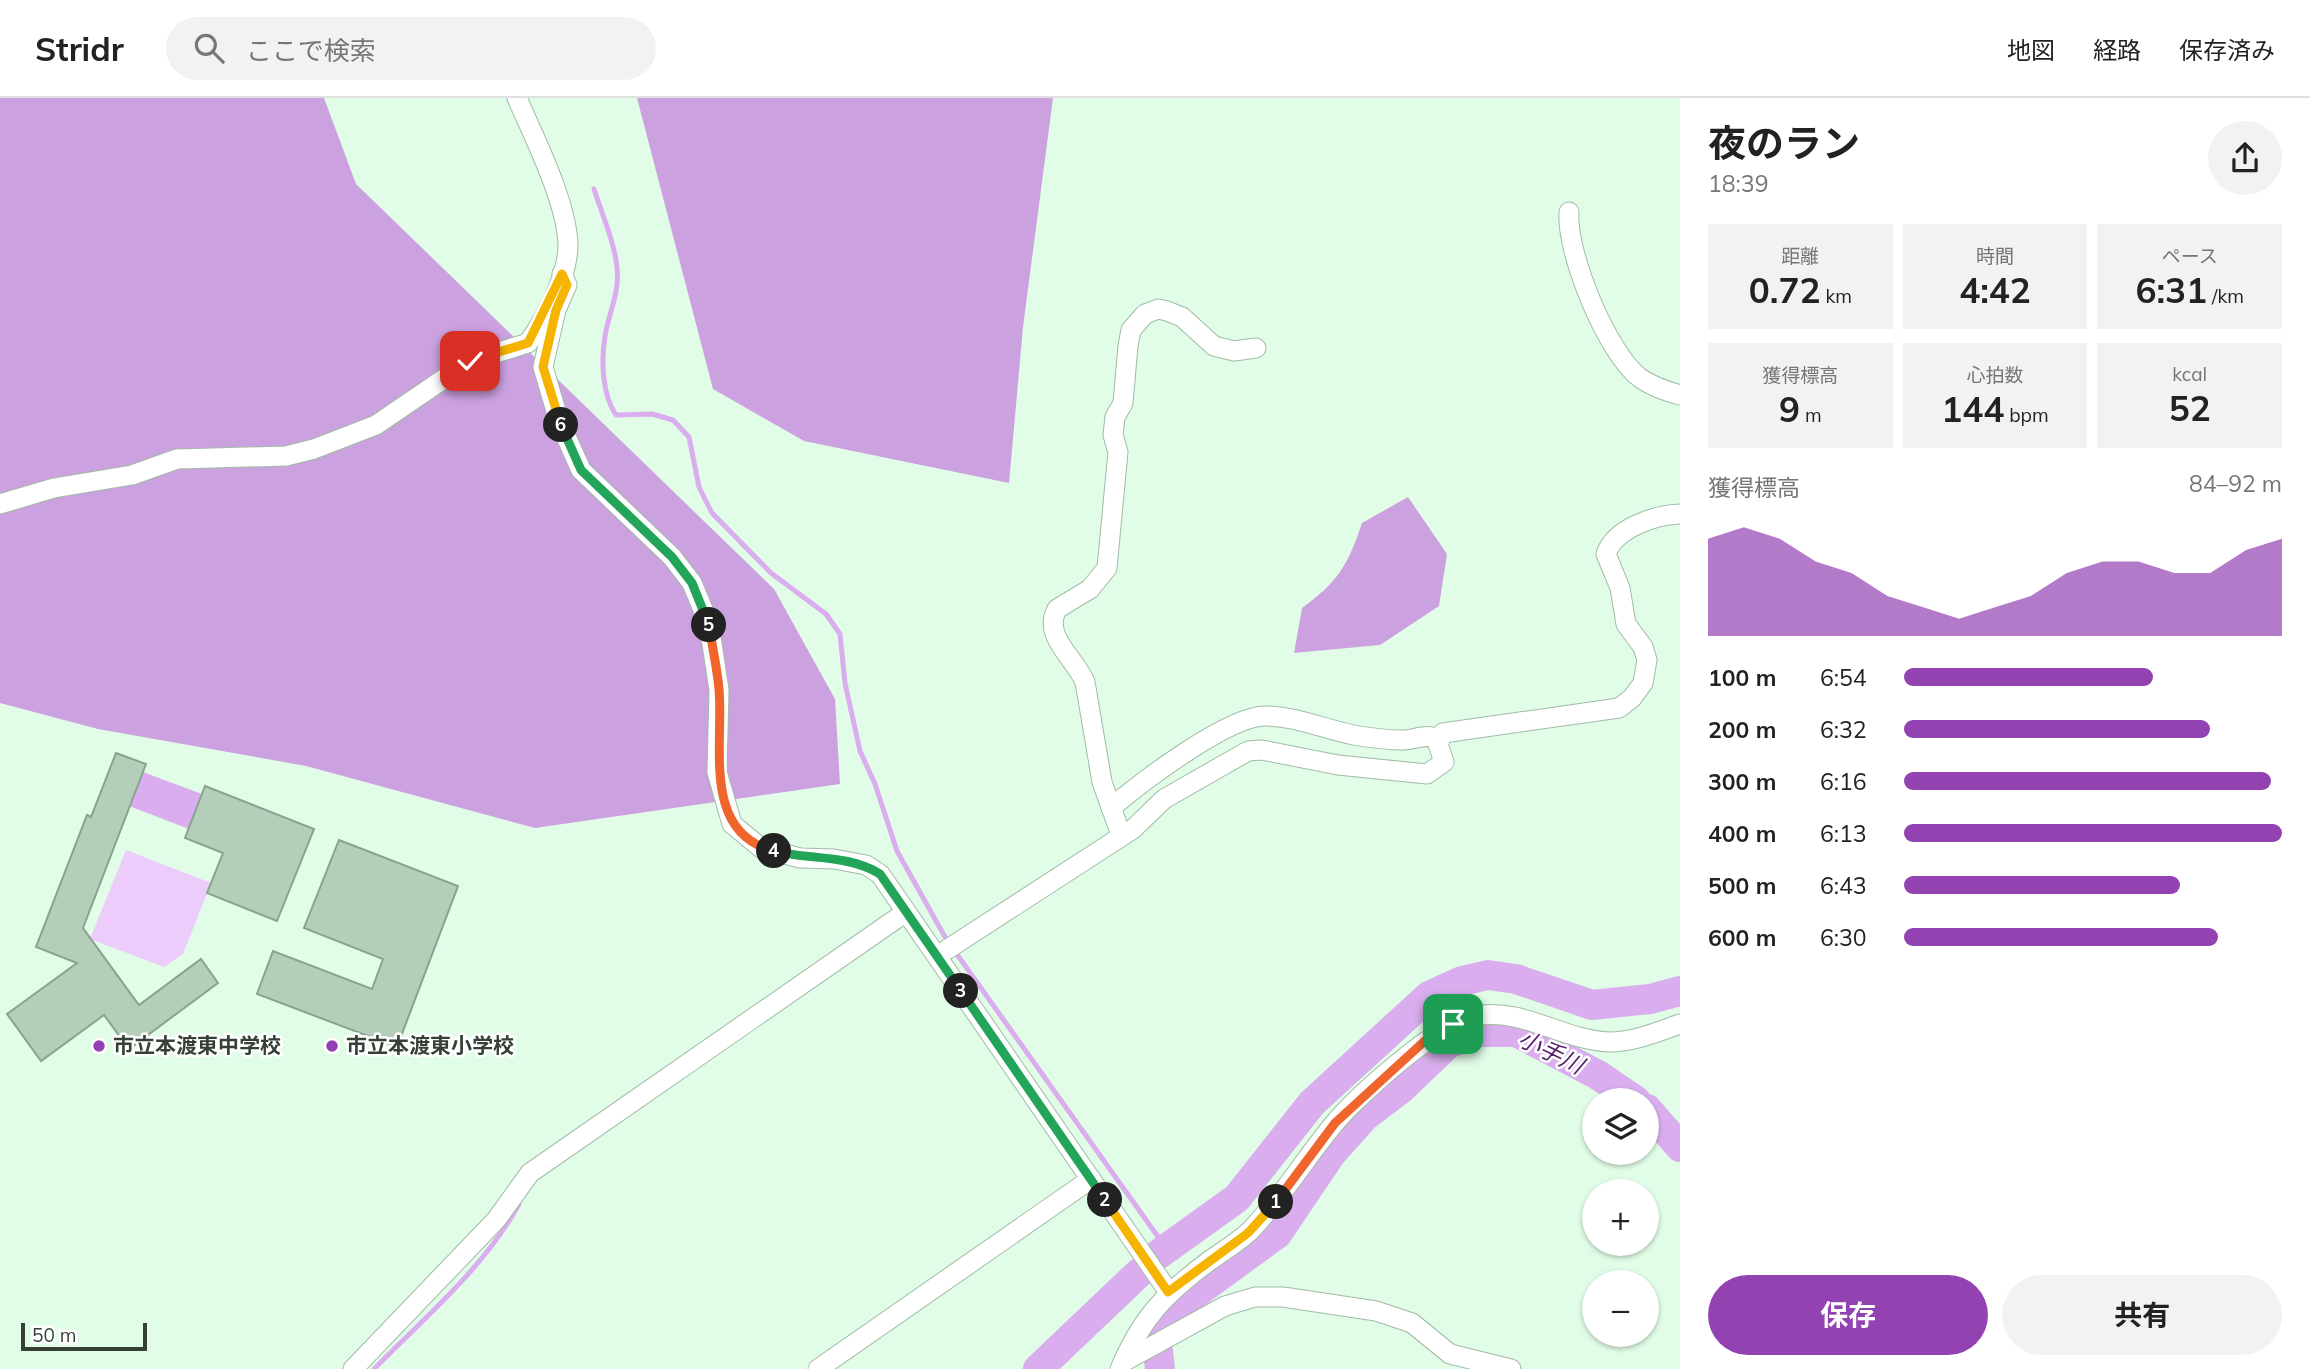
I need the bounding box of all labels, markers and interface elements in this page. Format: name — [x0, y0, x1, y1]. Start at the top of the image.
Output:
search box — [166, 17, 656, 80]
text: Stridr — [35, 28, 124, 69]
icon: search — [190, 29, 228, 67]
text: ここで検索 — [246, 34, 376, 67]
text: 地図 — [2007, 35, 2055, 65]
text: 経路 — [2093, 35, 2141, 65]
text: 保存済み — [2179, 35, 2275, 65]
text: 夜のラン — [1708, 119, 1860, 167]
button: share — [2208, 121, 2282, 195]
text: 18:39 — [1708, 169, 1768, 198]
text: 距離 — [1781, 244, 1819, 268]
text: 時間 — [1976, 244, 2014, 268]
text: ペース — [2162, 244, 2218, 268]
text: 0.72 — [1749, 268, 1820, 312]
text: 4:42 — [1959, 268, 2031, 312]
text: 6:31 — [2135, 268, 2207, 312]
text: km — [1820, 284, 1852, 308]
text: /km — [2207, 284, 2244, 308]
pin — [440, 331, 500, 391]
icon: check — [451, 342, 489, 380]
text: kcal — [2172, 362, 2207, 386]
text: 獲得標高 — [1762, 363, 1838, 387]
text: 心拍数 — [1966, 363, 2024, 387]
text: 52 — [2169, 386, 2211, 430]
text: 9 — [1779, 387, 1800, 431]
text: 144 — [1941, 387, 2004, 431]
text: m — [1800, 403, 1822, 427]
text: bpm — [2004, 403, 2049, 427]
pin: 6 — [544, 408, 578, 442]
text: 6 — [555, 412, 566, 436]
text: 84–92 m — [2189, 469, 2282, 498]
text: 獲得標高 — [1708, 473, 1800, 502]
pin: 5 — [692, 608, 726, 642]
text: 5 — [703, 612, 714, 636]
text: 100 m — [1708, 663, 1776, 692]
text: 6:54 — [1820, 663, 1867, 692]
text: 200 m — [1708, 715, 1776, 744]
text: 6:32 — [1820, 715, 1867, 744]
text: 300 m — [1708, 767, 1776, 796]
text: 6:16 — [1820, 767, 1867, 796]
text: 400 m — [1708, 819, 1776, 848]
text: 6:13 — [1820, 819, 1867, 848]
pin: 4 — [756, 834, 792, 868]
text: 4 — [768, 838, 779, 862]
text: 500 m — [1708, 871, 1776, 900]
text: 6:43 — [1820, 871, 1867, 900]
text: 600 m — [1708, 923, 1776, 952]
text: 6:30 — [1820, 923, 1867, 952]
pin: 3 — [944, 974, 978, 1008]
text: 3 — [955, 978, 966, 1002]
pin — [1423, 994, 1483, 1054]
icon: arrive — [1434, 1005, 1472, 1043]
water label: 小手川 — [1514, 1023, 1591, 1081]
place label: 市立本渡東中学校 — [113, 1032, 281, 1058]
place label: 市立本渡東小学校 — [346, 1032, 514, 1058]
marker: 市立本渡東中学校 — [91, 1038, 107, 1054]
marker: 市立本渡東小学校 — [324, 1038, 340, 1054]
map controls — [1582, 1088, 1659, 1347]
button: layers — [1582, 1088, 1659, 1165]
button: + — [1582, 1179, 1659, 1256]
pin: 2 — [1088, 1182, 1122, 1218]
pin: 1 — [1258, 1184, 1294, 1220]
text: 2 — [1099, 1187, 1110, 1211]
text: 1 — [1270, 1189, 1281, 1213]
button: − — [1582, 1270, 1659, 1347]
button: 保存 — [1708, 1275, 1988, 1355]
button: 共有 — [2002, 1275, 2282, 1355]
scale bar — [21, 1320, 147, 1352]
text: 50 m — [32, 1323, 76, 1347]

